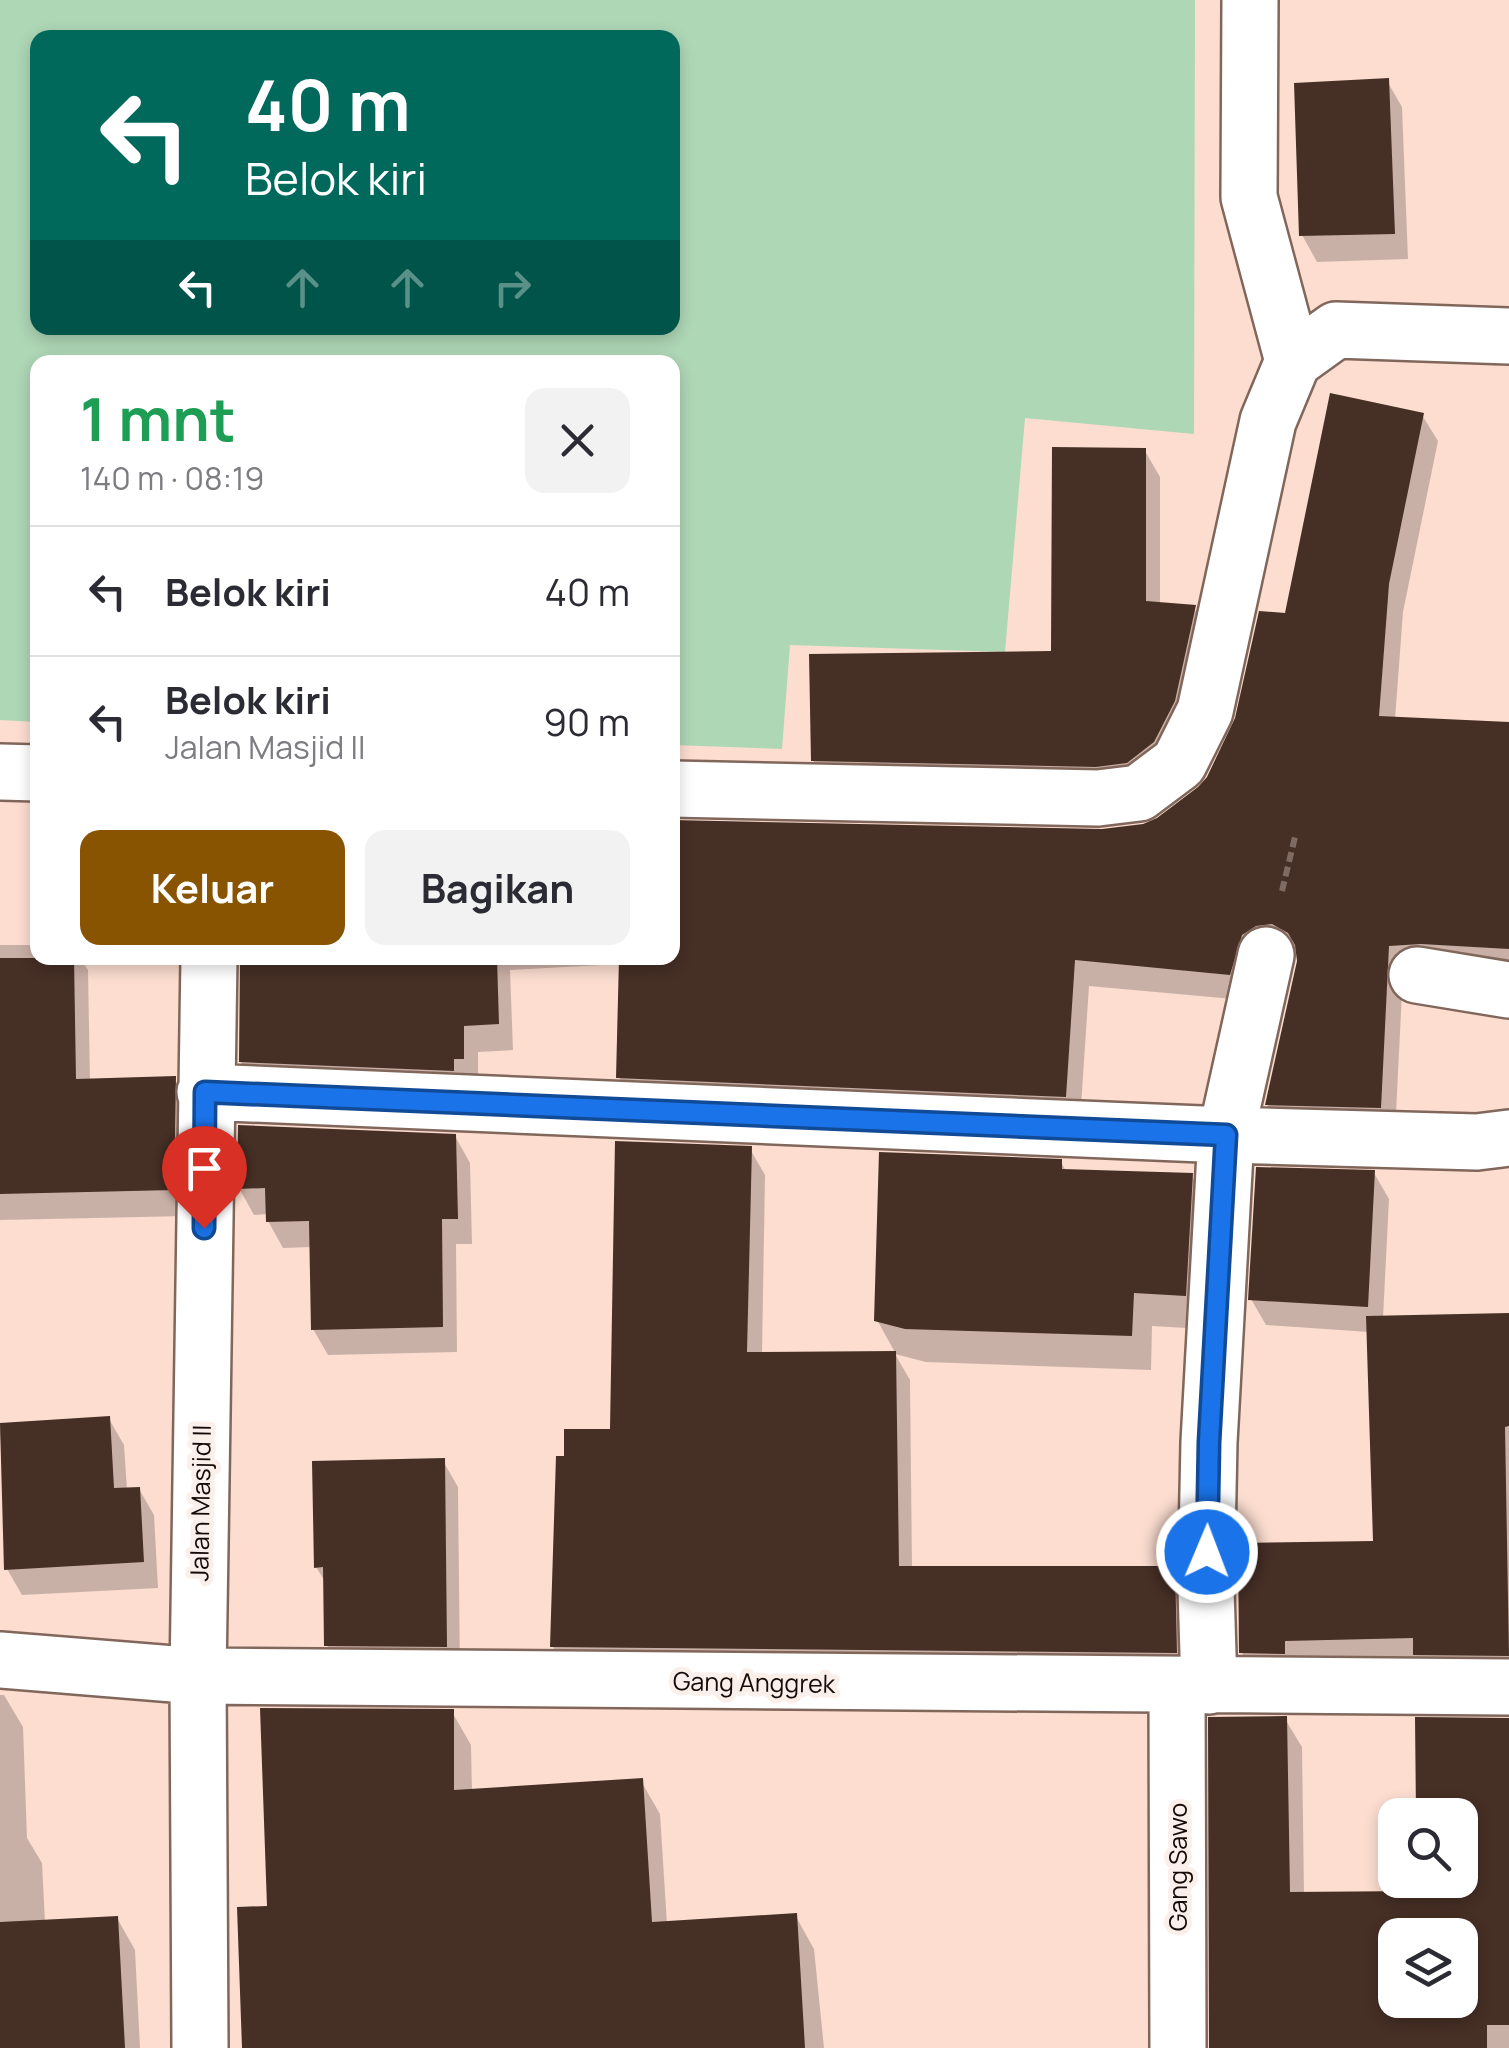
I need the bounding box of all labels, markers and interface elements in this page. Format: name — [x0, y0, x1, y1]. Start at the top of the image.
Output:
text: 40 m — [245, 56, 411, 152]
icon: left — [80, 70, 210, 200]
text: Belok kiri — [245, 147, 427, 209]
icon: left — [170, 260, 225, 315]
icon: ahead — [275, 260, 330, 315]
icon: ahead — [380, 260, 435, 315]
icon: right — [485, 260, 540, 315]
text: 1 mnt — [80, 377, 236, 459]
button: close — [525, 388, 630, 493]
text: 140 m · 08:19 — [80, 456, 264, 500]
icon: left — [80, 564, 135, 619]
text: Belok kiri — [165, 565, 331, 617]
text: 40 m — [545, 565, 630, 617]
text: Belok kiri — [165, 673, 331, 725]
icon: left — [80, 694, 135, 749]
text: 90 m — [543, 695, 630, 747]
text: Jalan Masjid II — [165, 725, 366, 769]
button: Keluar — [80, 830, 345, 945]
button: Bagikan — [365, 830, 630, 945]
pin — [162, 1126, 247, 1229]
icon: arrive — [177, 1141, 232, 1196]
street label: Jalan Masjid II — [181, 1424, 219, 1582]
position arrow — [1155, 1500, 1259, 1604]
street label: Gang Anggrek — [673, 1663, 836, 1701]
map controls — [1378, 1798, 1478, 2018]
button: search — [1378, 1798, 1478, 1898]
street label: Gang Sawo — [1160, 1803, 1195, 1931]
button: layers — [1378, 1918, 1478, 2018]

